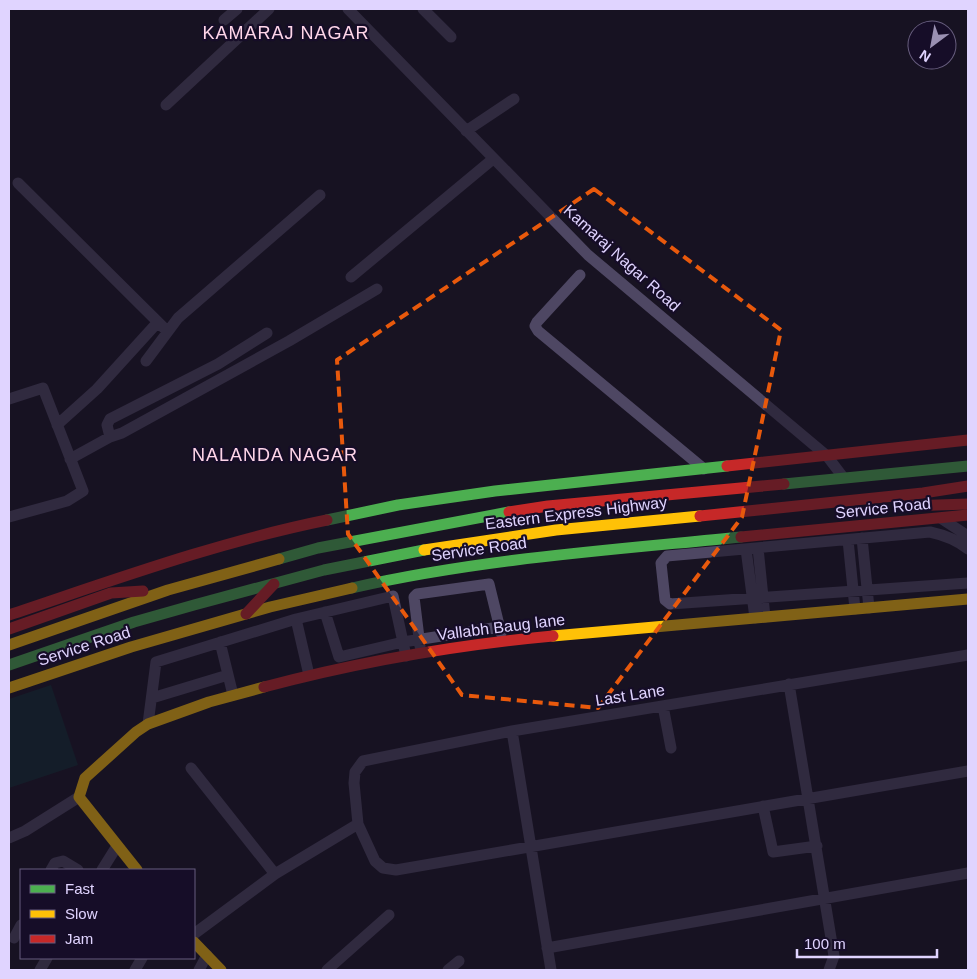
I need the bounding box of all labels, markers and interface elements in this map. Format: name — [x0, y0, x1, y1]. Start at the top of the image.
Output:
north arrow — [907, 20, 957, 70]
district label: KAMARAJ NAGAR — [202, 23, 370, 43]
text: N — [917, 47, 934, 65]
street label: Kamaraj Nagar Road — [560, 201, 684, 315]
district label: NALANDA NAGAR — [192, 445, 358, 465]
street label: Eastern Express Highway — [484, 493, 668, 533]
street label: Service Road — [834, 495, 932, 521]
street label: Service Road — [430, 534, 528, 564]
street label: Vallabh Baug lane — [436, 611, 566, 643]
street label: Service Road — [36, 623, 132, 669]
street label: Last Lane — [594, 681, 666, 709]
legend — [20, 869, 195, 959]
text: Fast — [65, 880, 95, 897]
text: Slow — [65, 905, 98, 922]
scale bar — [797, 926, 937, 958]
text: Jam — [65, 930, 93, 947]
text: 100 m — [804, 935, 846, 952]

